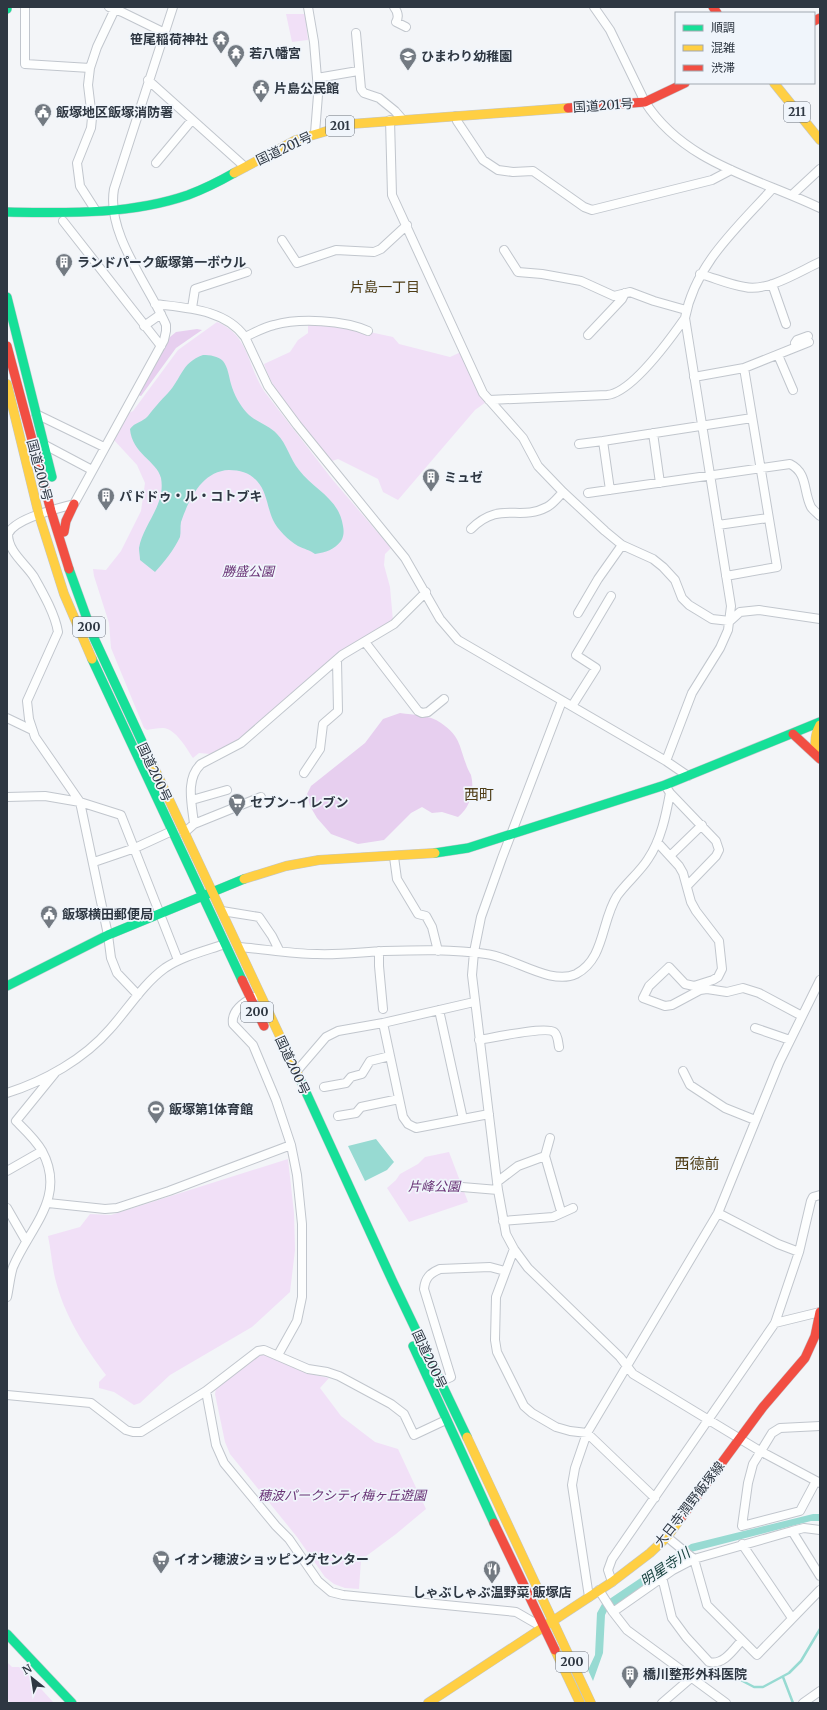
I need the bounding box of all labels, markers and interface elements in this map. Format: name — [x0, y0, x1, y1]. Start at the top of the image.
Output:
legend — [675, 12, 815, 84]
text: 順調 — [711, 20, 735, 35]
temple icon: 笹尾稲荷神社 — [211, 29, 231, 54]
place label: 笹尾稲荷神社 — [130, 31, 208, 48]
text: 混雑 — [711, 40, 735, 55]
temple icon: 若八幡宮 — [226, 43, 246, 68]
place label: 若八幡宮 — [249, 45, 301, 62]
school or university icon: ひまわり幼稚園 — [398, 46, 418, 71]
place label: ひまわり幼稚園 — [421, 48, 512, 65]
text: 渋滞 — [711, 60, 735, 75]
public building icon: 片島公民館 — [251, 78, 271, 103]
place label: 片島公民館 — [274, 80, 339, 97]
street label: 国道201号 — [572, 95, 634, 116]
public building icon: 飯塚地区飯塚消防署 — [33, 102, 53, 127]
road number: 211 — [784, 102, 810, 122]
place label: 飯塚地区飯塚消防署 — [56, 104, 173, 121]
road number: 201 — [326, 116, 354, 136]
street label: 国道201号 — [253, 128, 315, 169]
building icon: ランドパーク飯塚第一ボウル — [54, 252, 74, 277]
place label: ランドパーク飯塚第一ボウル — [77, 254, 246, 271]
district label: 片島一丁目 — [350, 278, 420, 296]
street label: 国道200号 — [23, 437, 56, 503]
building icon: ミュゼ — [421, 467, 441, 492]
place label: ミュゼ — [444, 469, 483, 486]
building icon: パドドゥ・ル・コトブキ — [96, 486, 116, 511]
place label: パドドゥ・ル・コトブキ — [119, 488, 262, 505]
park label: 勝盛公園 — [222, 563, 276, 580]
road number: 200 — [73, 617, 105, 637]
street label: 国道200号 — [133, 740, 176, 805]
district label: 西町 — [464, 785, 494, 804]
supermarket icon: セブン-イレブン — [227, 792, 247, 817]
place label: セブン-イレブン — [250, 794, 349, 811]
public building icon: 飯塚横田郵便局 — [39, 904, 59, 929]
place label: 飯塚横田郵便局 — [62, 906, 153, 923]
road number: 200 — [241, 1002, 273, 1022]
street label: 国道200号 — [271, 1033, 314, 1098]
sports icon: 飯塚第1体育館 — [146, 1099, 166, 1124]
place label: 飯塚第1体育館 — [169, 1101, 253, 1118]
district label: 西徳前 — [674, 1154, 720, 1173]
park label: 片峰公園 — [408, 1178, 462, 1195]
street label: 国道200号 — [408, 1327, 451, 1392]
street label: 大日寺潤野飯塚線 — [651, 1458, 728, 1551]
park label: 穂波パークシティ梅ヶ丘遊園 — [258, 1487, 428, 1504]
water label: 明星寺川 — [637, 1543, 695, 1590]
supermarket icon: イオン穂波ショッピングセンター — [151, 1549, 171, 1574]
place label: イオン穂波ショッピングセンター — [174, 1551, 369, 1568]
restaurant icon: しゃぶしゃぶ温野菜 飯塚店 — [482, 1559, 502, 1584]
place label: しゃぶしゃぶ温野菜 飯塚店 — [412, 1584, 572, 1601]
road number: 200 — [556, 1652, 588, 1672]
north arrow — [12, 1658, 52, 1698]
text: N — [20, 1661, 35, 1678]
building icon: 橋川整形外科医院 — [620, 1664, 640, 1689]
place label: 橋川整形外科医院 — [643, 1666, 747, 1683]

